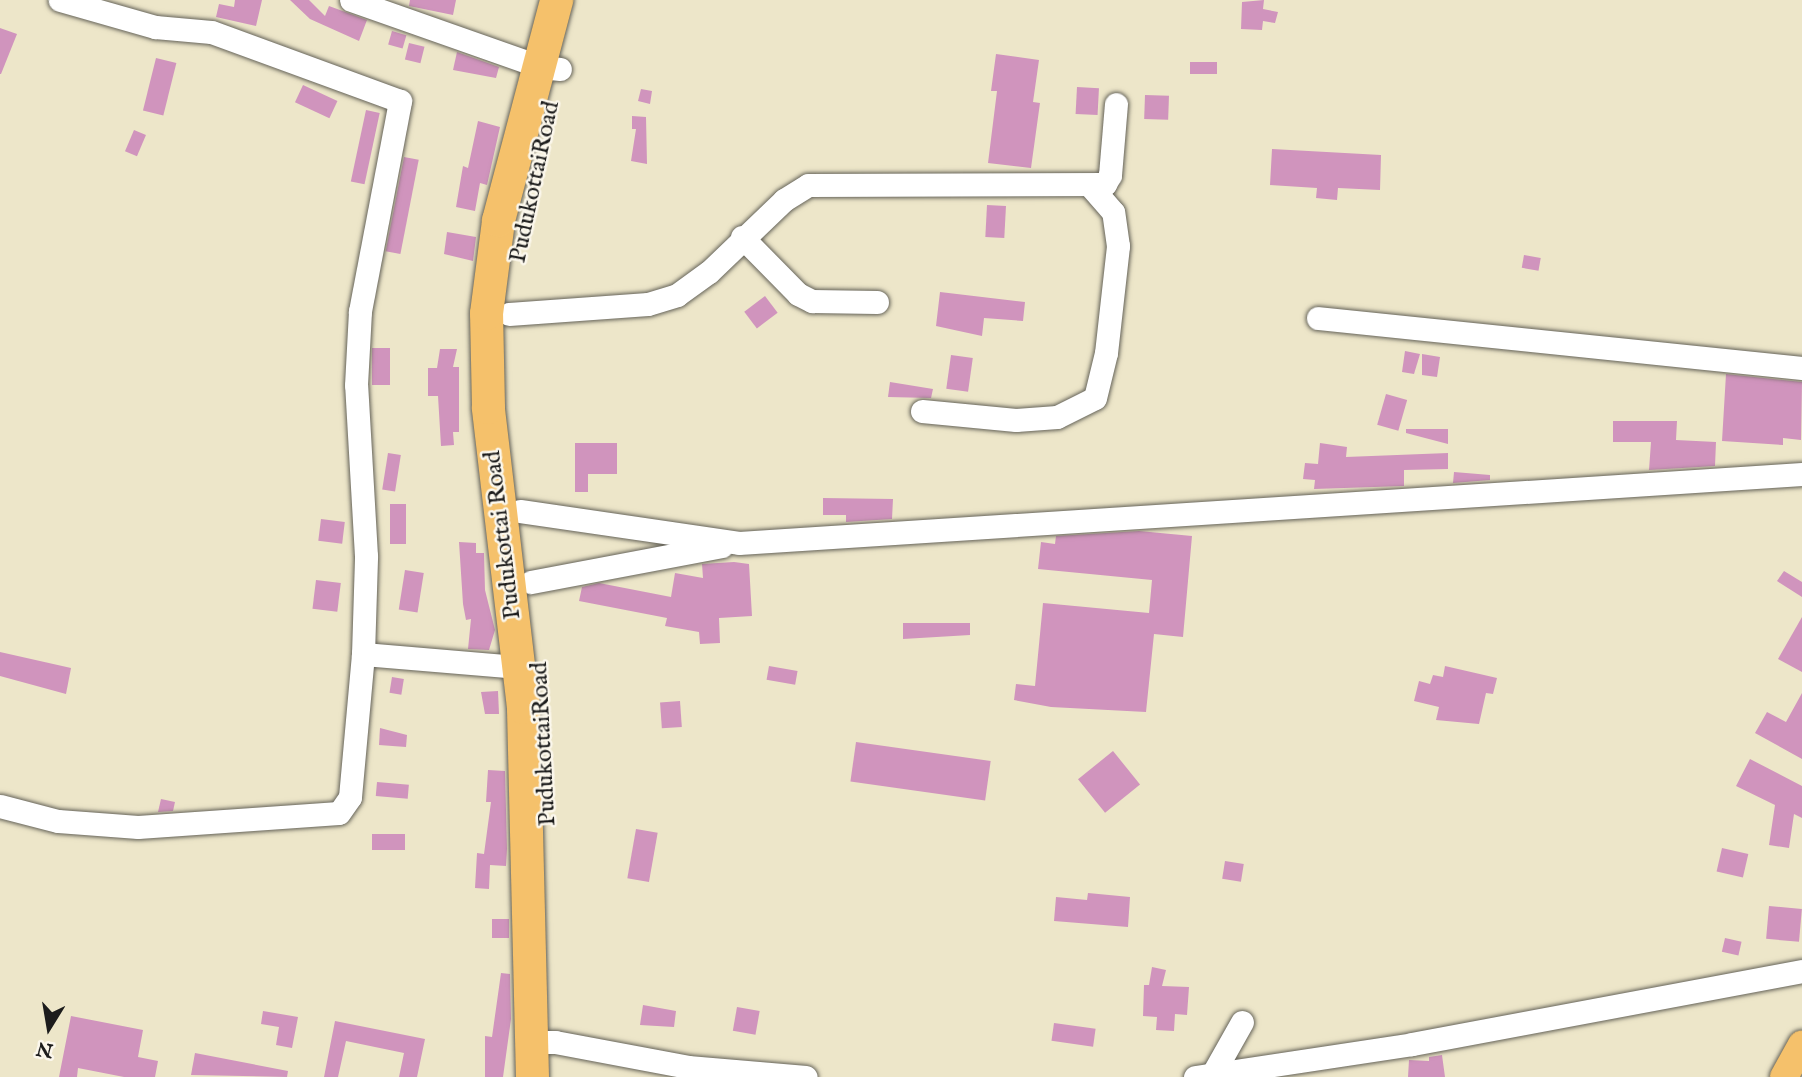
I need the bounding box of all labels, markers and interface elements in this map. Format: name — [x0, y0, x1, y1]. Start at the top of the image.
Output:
street label: PudukottaiRoad — [504, 98, 566, 266]
street label: Pudukottai Road — [478, 449, 528, 621]
street label: PudukottaiRoad — [525, 661, 563, 827]
north arrow — [14, 993, 84, 1063]
text: N — [35, 1035, 55, 1062]

